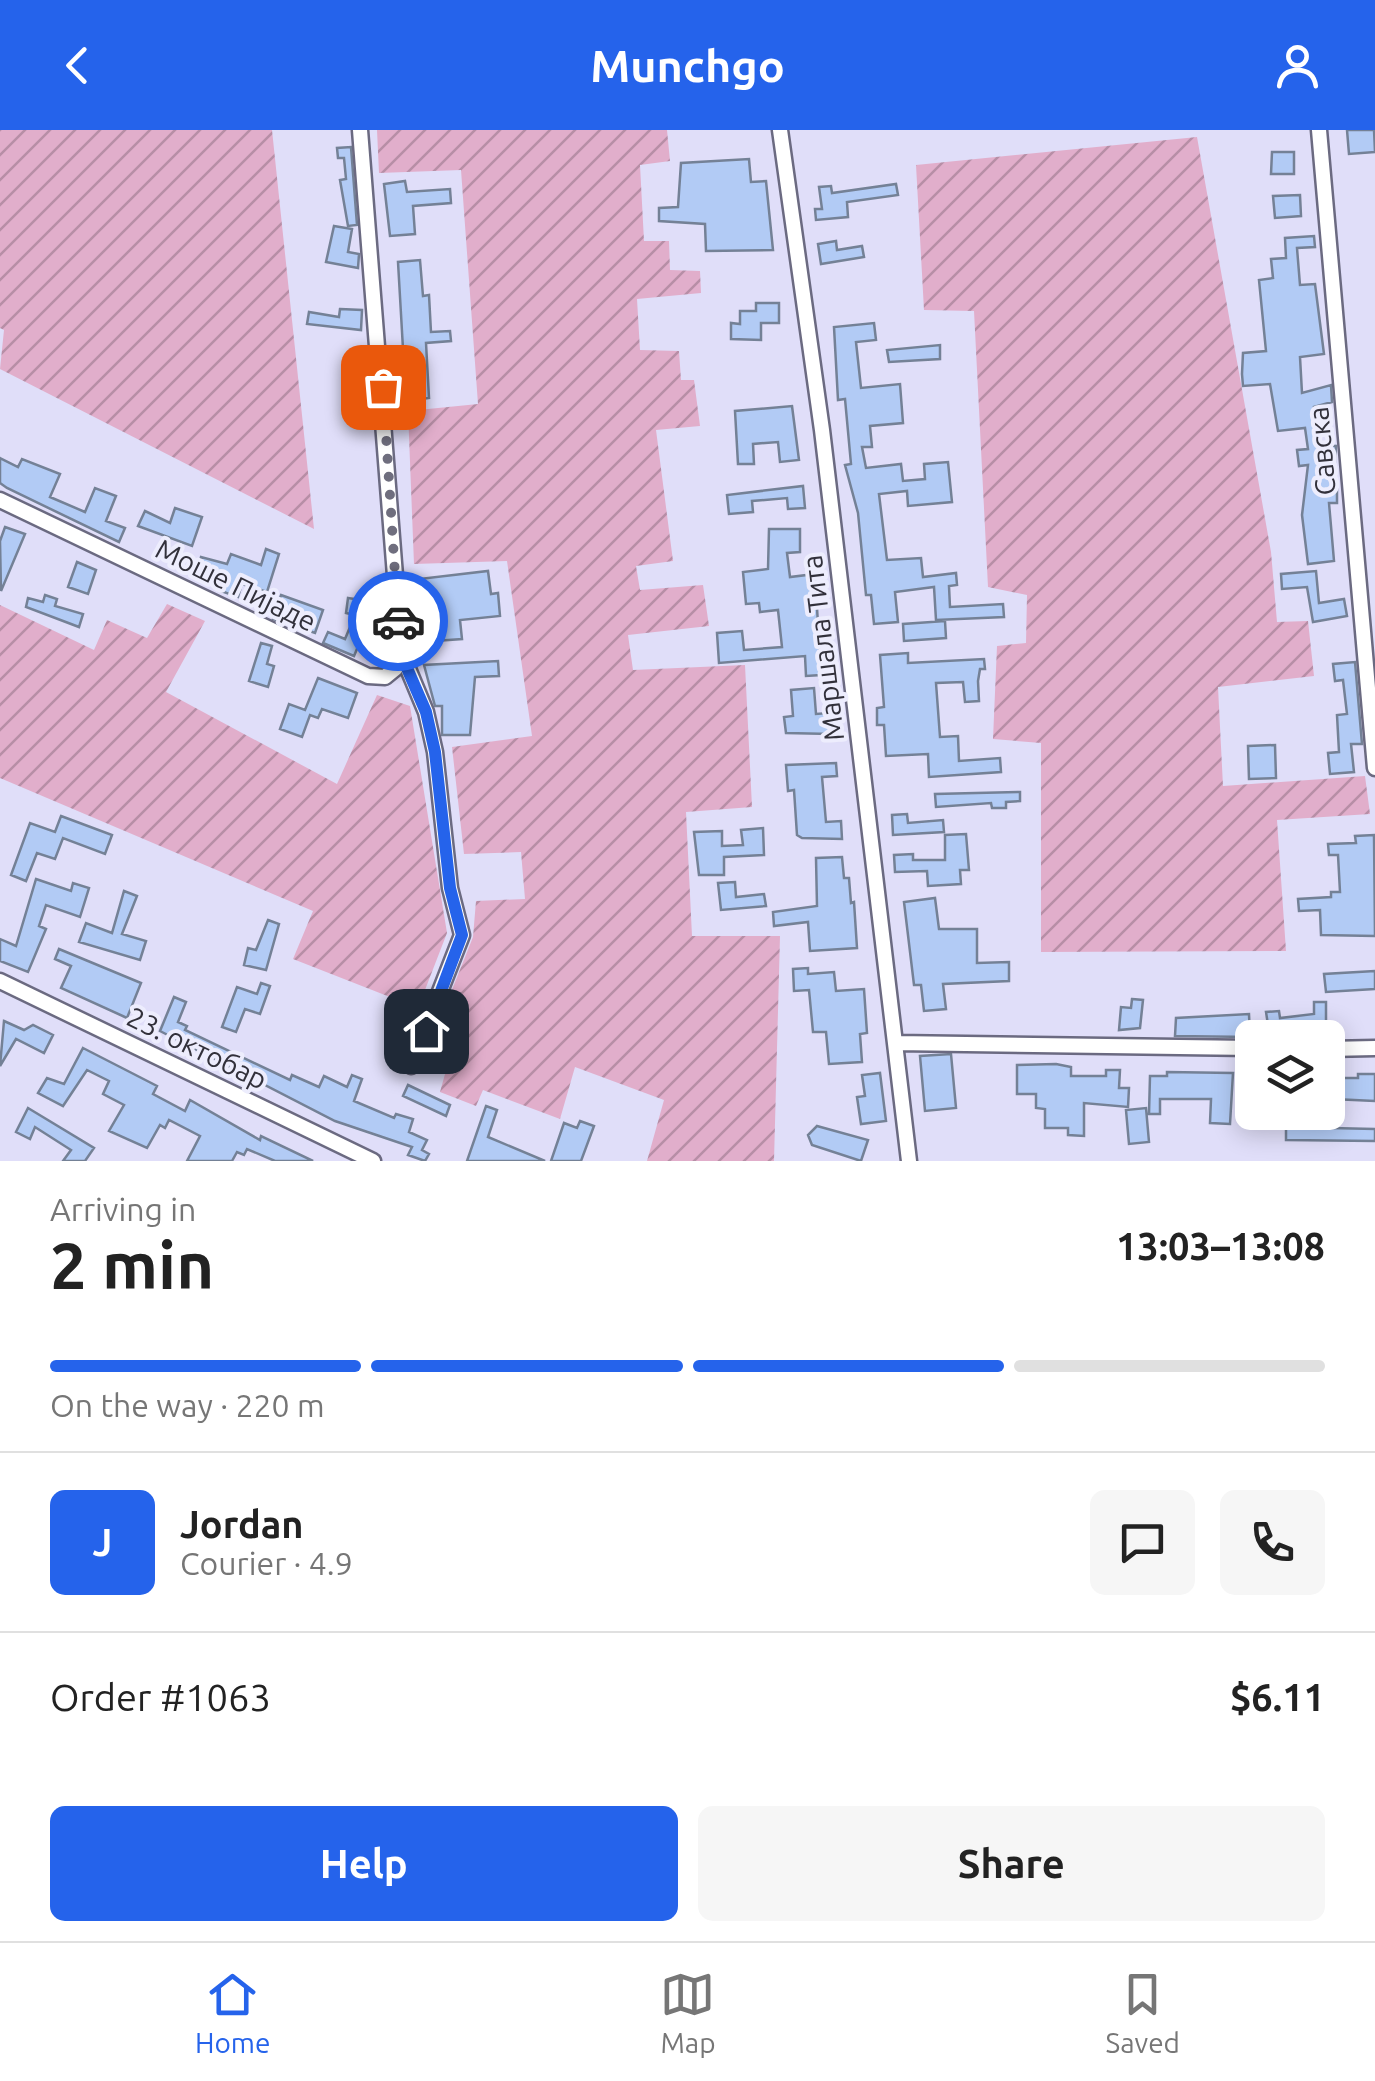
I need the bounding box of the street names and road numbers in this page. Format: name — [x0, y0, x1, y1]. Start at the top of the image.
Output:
street label: Савска — [1302, 405, 1341, 497]
street label: Моше Пијаде — [151, 532, 321, 637]
street label: Маршала Тита — [796, 553, 849, 743]
street label: 23. октобар — [122, 1000, 272, 1095]

